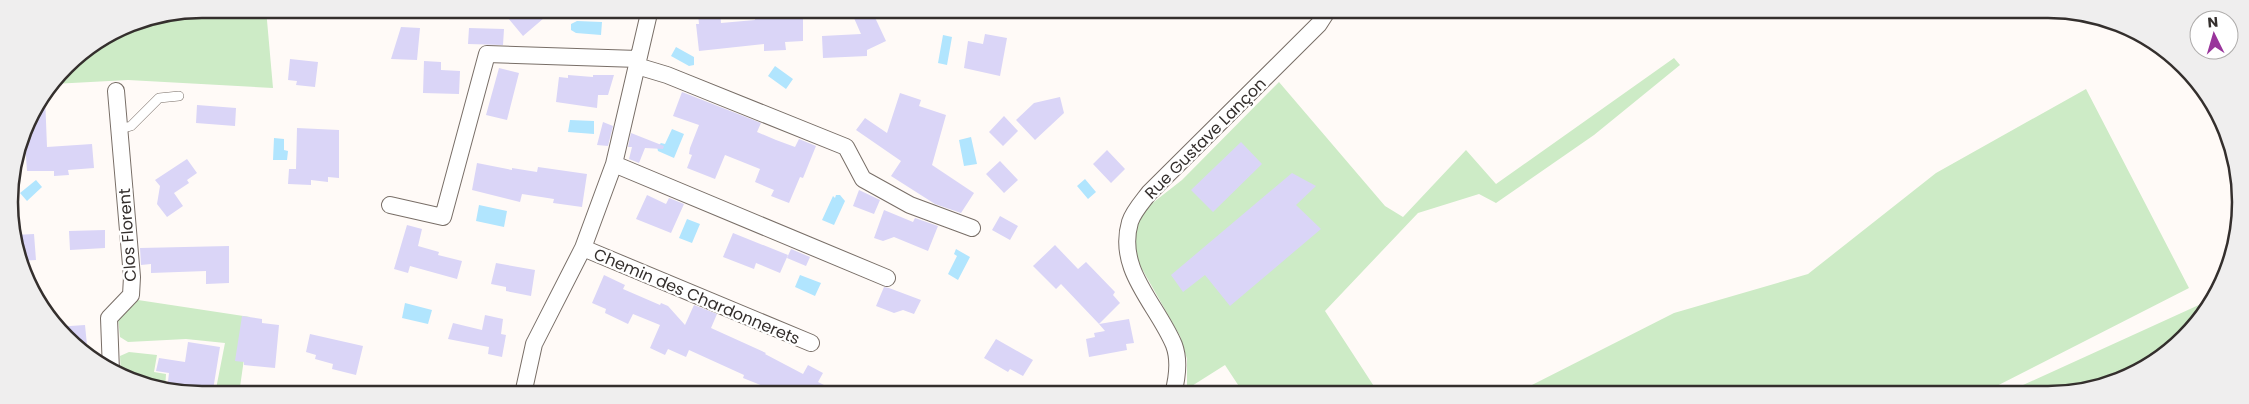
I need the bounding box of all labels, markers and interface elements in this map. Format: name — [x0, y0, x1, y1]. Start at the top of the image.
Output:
north arrow — [2189, 10, 2239, 60]
text: N — [2207, 12, 2219, 32]
street label: Rue Gustave Lançon — [1140, 73, 1271, 204]
street label: Clos Florent — [113, 187, 142, 282]
street label: Chemin des Chardonnerets — [590, 243, 803, 350]

